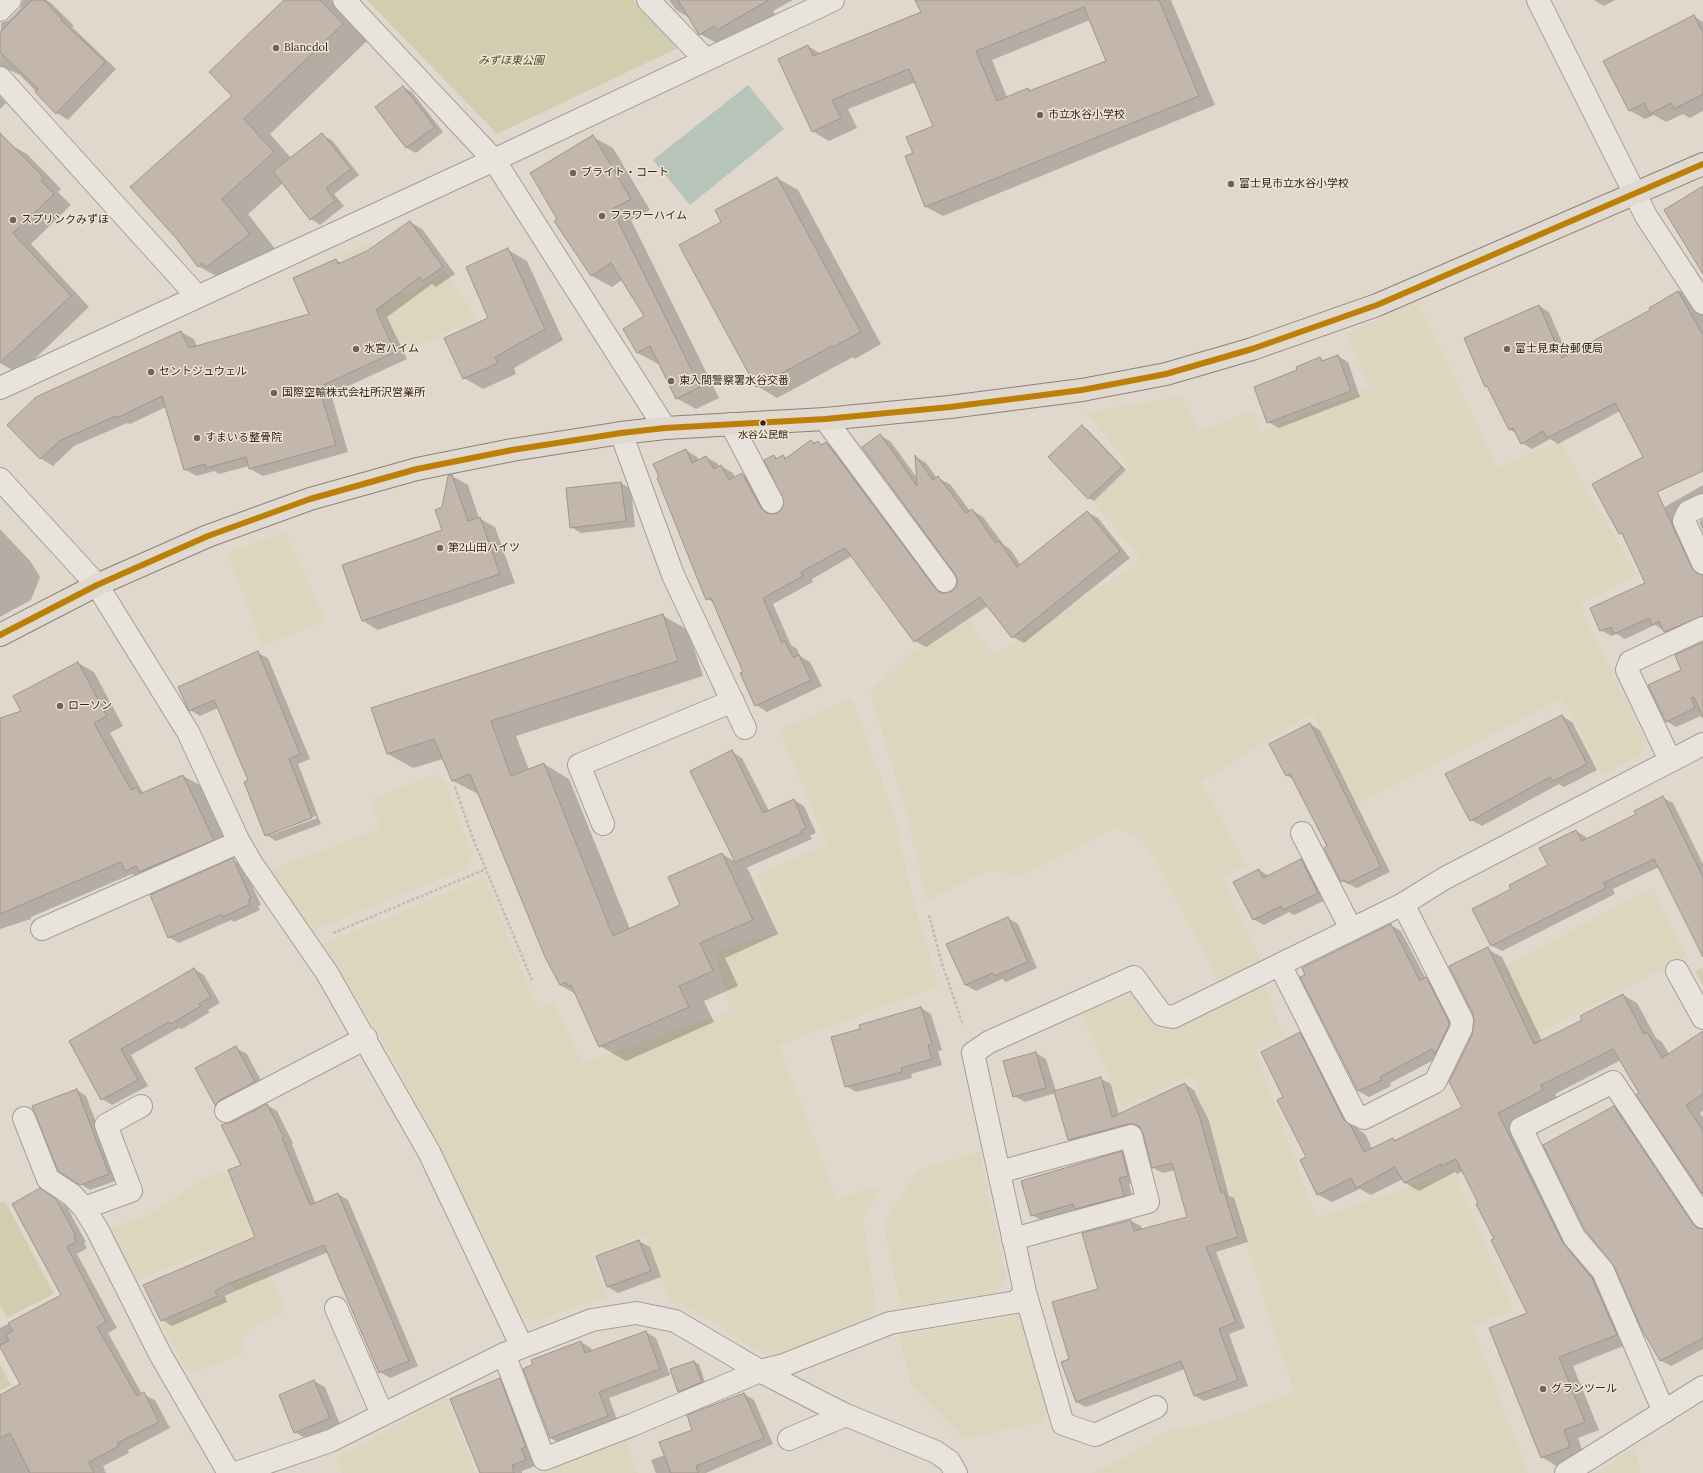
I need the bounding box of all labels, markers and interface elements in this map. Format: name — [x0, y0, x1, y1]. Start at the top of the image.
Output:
place label: Blancdol — [284, 41, 328, 55]
marker: Blancdol — [271, 43, 281, 53]
park label: みずほ東公園 — [478, 54, 544, 68]
place label: 市立水谷小学校 — [1048, 108, 1125, 122]
marker: 市立水谷小学校 — [1035, 110, 1045, 120]
place label: ブライト・コート — [581, 166, 669, 180]
marker: ブライト・コート — [568, 168, 578, 178]
place label: 富士見市立水谷小学校 — [1239, 177, 1349, 191]
marker: 富士見市立水谷小学校 — [1226, 179, 1236, 189]
place label: フラワーハイム — [610, 209, 687, 223]
marker: フラワーハイム — [597, 211, 607, 221]
place label: スプリンクみずほ — [21, 213, 109, 227]
marker: スプリンクみずほ — [8, 215, 18, 225]
place label: 水宮ハイム — [364, 342, 419, 356]
place label: 富士見東台郵便局 — [1515, 342, 1603, 356]
marker: 水宮ハイム — [351, 344, 361, 354]
marker: 富士見東台郵便局 — [1502, 344, 1512, 354]
place label: セントジュウェル — [159, 365, 247, 379]
marker: セントジュウェル — [146, 367, 156, 377]
place label: 東入間警察署水谷交番 — [679, 374, 789, 388]
marker: 東入間警察署水谷交番 — [666, 376, 676, 386]
place label: 国際空輸株式会社所沢営業所 — [282, 386, 425, 400]
marker: 国際空輸株式会社所沢営業所 — [269, 388, 279, 398]
marker: 水谷公民館 — [758, 418, 768, 428]
place label: 水谷公民館 — [738, 429, 788, 441]
place label: すまいる整骨院 — [205, 431, 282, 445]
marker: すまいる整骨院 — [192, 433, 202, 443]
place label: 第2山田ハイツ — [448, 541, 520, 555]
marker: 第2山田ハイツ — [435, 543, 445, 553]
place label: ローソン — [68, 699, 112, 713]
marker: ローソン — [55, 701, 65, 711]
place label: グランツール — [1551, 1382, 1617, 1396]
marker: グランツール — [1538, 1384, 1548, 1394]

